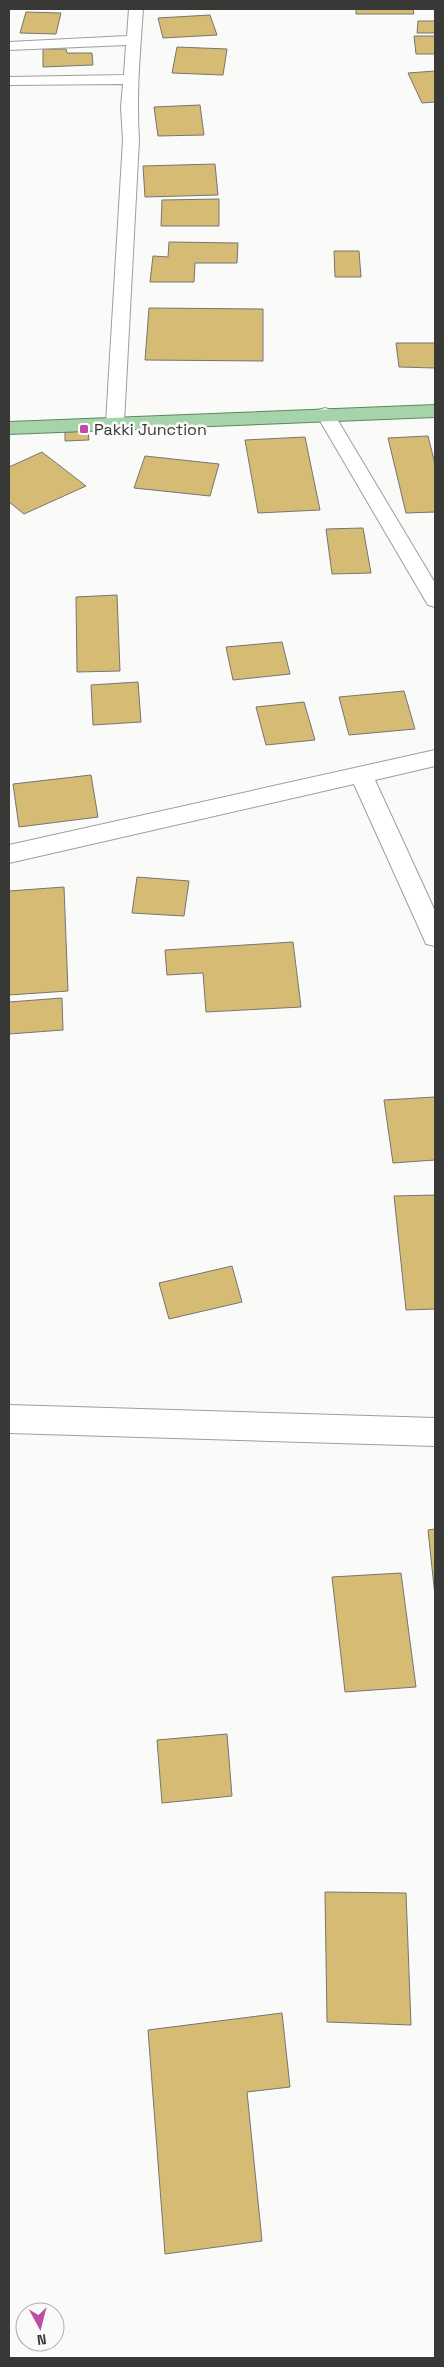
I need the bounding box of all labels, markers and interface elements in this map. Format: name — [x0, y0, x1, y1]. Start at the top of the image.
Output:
place label: Pakki Junction — [94, 419, 207, 440]
marker: Pakki Junction — [78, 423, 90, 435]
north arrow — [15, 2302, 65, 2352]
text: N — [36, 2330, 47, 2349]

